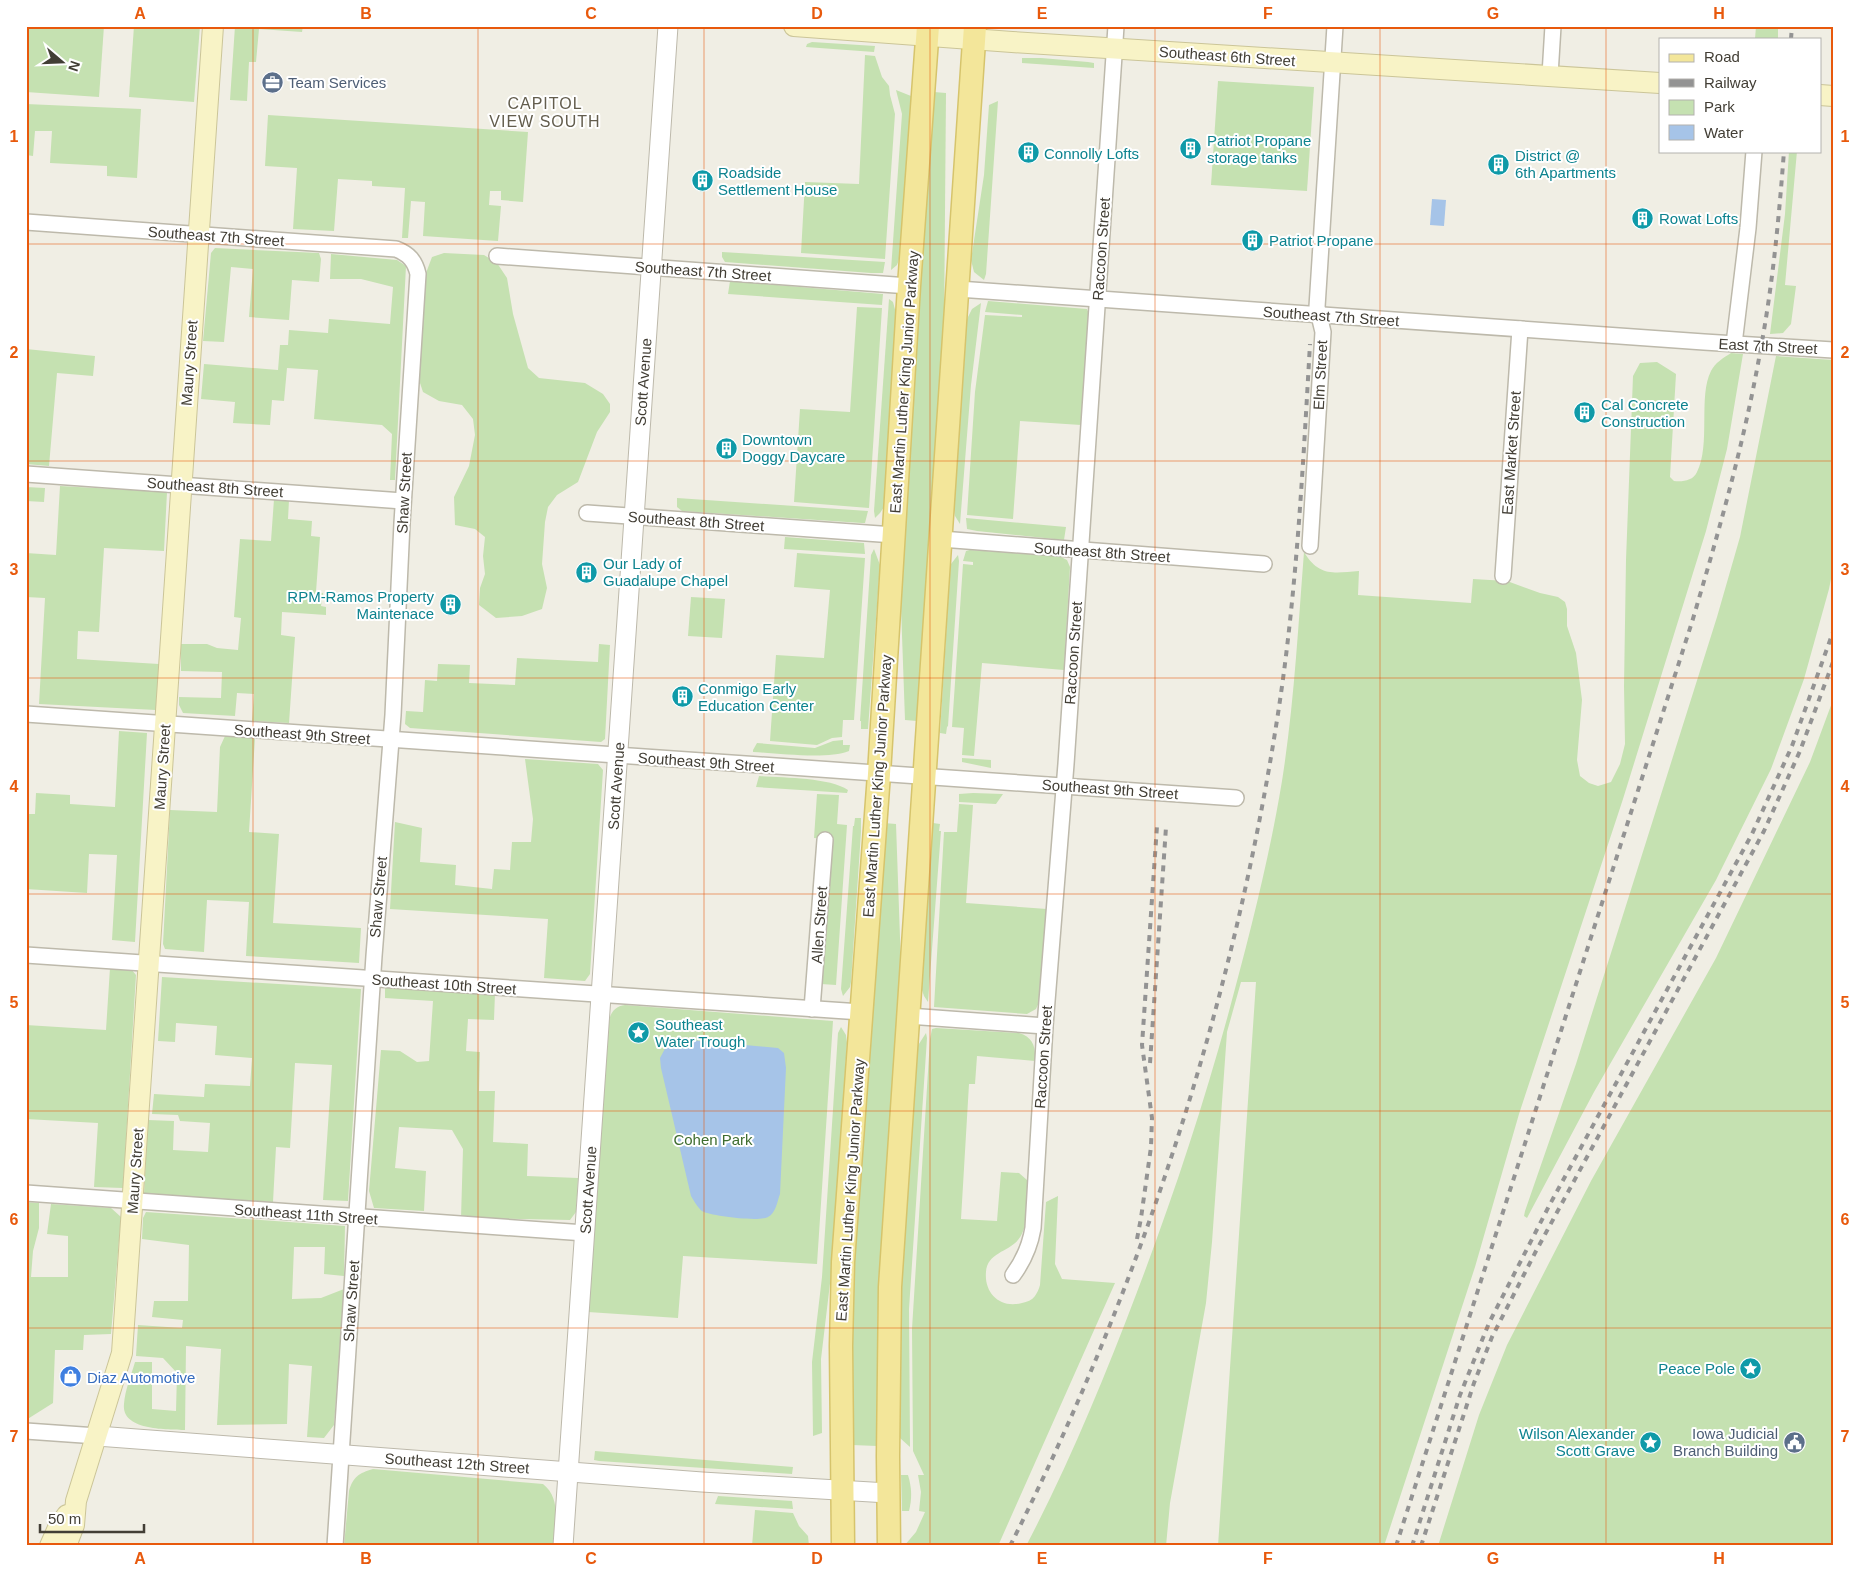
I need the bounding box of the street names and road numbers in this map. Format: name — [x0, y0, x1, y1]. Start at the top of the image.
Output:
street label: Southeast 6th Street — [1158, 43, 1297, 69]
street label: Raccoon Street — [1089, 196, 1113, 301]
street label: Southeast 7th Street — [147, 223, 286, 249]
street label: East Martin Luther King Junior Parkway — [886, 250, 922, 514]
street label: Southeast 7th Street — [634, 258, 773, 284]
street label: Southeast 7th Street — [1262, 303, 1401, 329]
street label: Maury Street — [178, 319, 201, 406]
street label: East 7th Street — [1718, 335, 1819, 357]
street label: Scott Avenue — [631, 337, 655, 427]
street label: Elm Street — [1310, 339, 1330, 410]
street label: East Market Street — [1498, 390, 1524, 516]
street label: Shaw Street — [393, 451, 415, 534]
street label: Southeast 8th Street — [146, 474, 285, 500]
street label: Southeast 8th Street — [627, 508, 766, 534]
street label: Southeast 8th Street — [1033, 539, 1172, 565]
street label: Raccoon Street — [1061, 600, 1085, 705]
street label: East Martin Luther King Junior Parkway — [859, 654, 895, 918]
street label: Southeast 9th Street — [233, 721, 372, 747]
street label: Maury Street — [151, 723, 174, 810]
street label: Scott Avenue — [604, 741, 628, 831]
street label: Southeast 9th Street — [637, 749, 776, 775]
street label: Southeast 9th Street — [1041, 776, 1180, 802]
street label: Shaw Street — [366, 855, 390, 938]
street label: Allen Street — [808, 885, 830, 964]
street label: Southeast 10th Street — [371, 970, 518, 998]
street label: Raccoon Street — [1031, 1004, 1055, 1109]
street label: East Martin Luther King Junior Parkway — [832, 1058, 868, 1322]
street label: Maury Street — [124, 1127, 147, 1214]
street label: Scott Avenue — [576, 1145, 600, 1235]
street label: Southeast 11th Street — [234, 1200, 379, 1228]
street label: Shaw Street — [340, 1259, 362, 1342]
street label: Southeast 12th Street — [384, 1449, 531, 1477]

